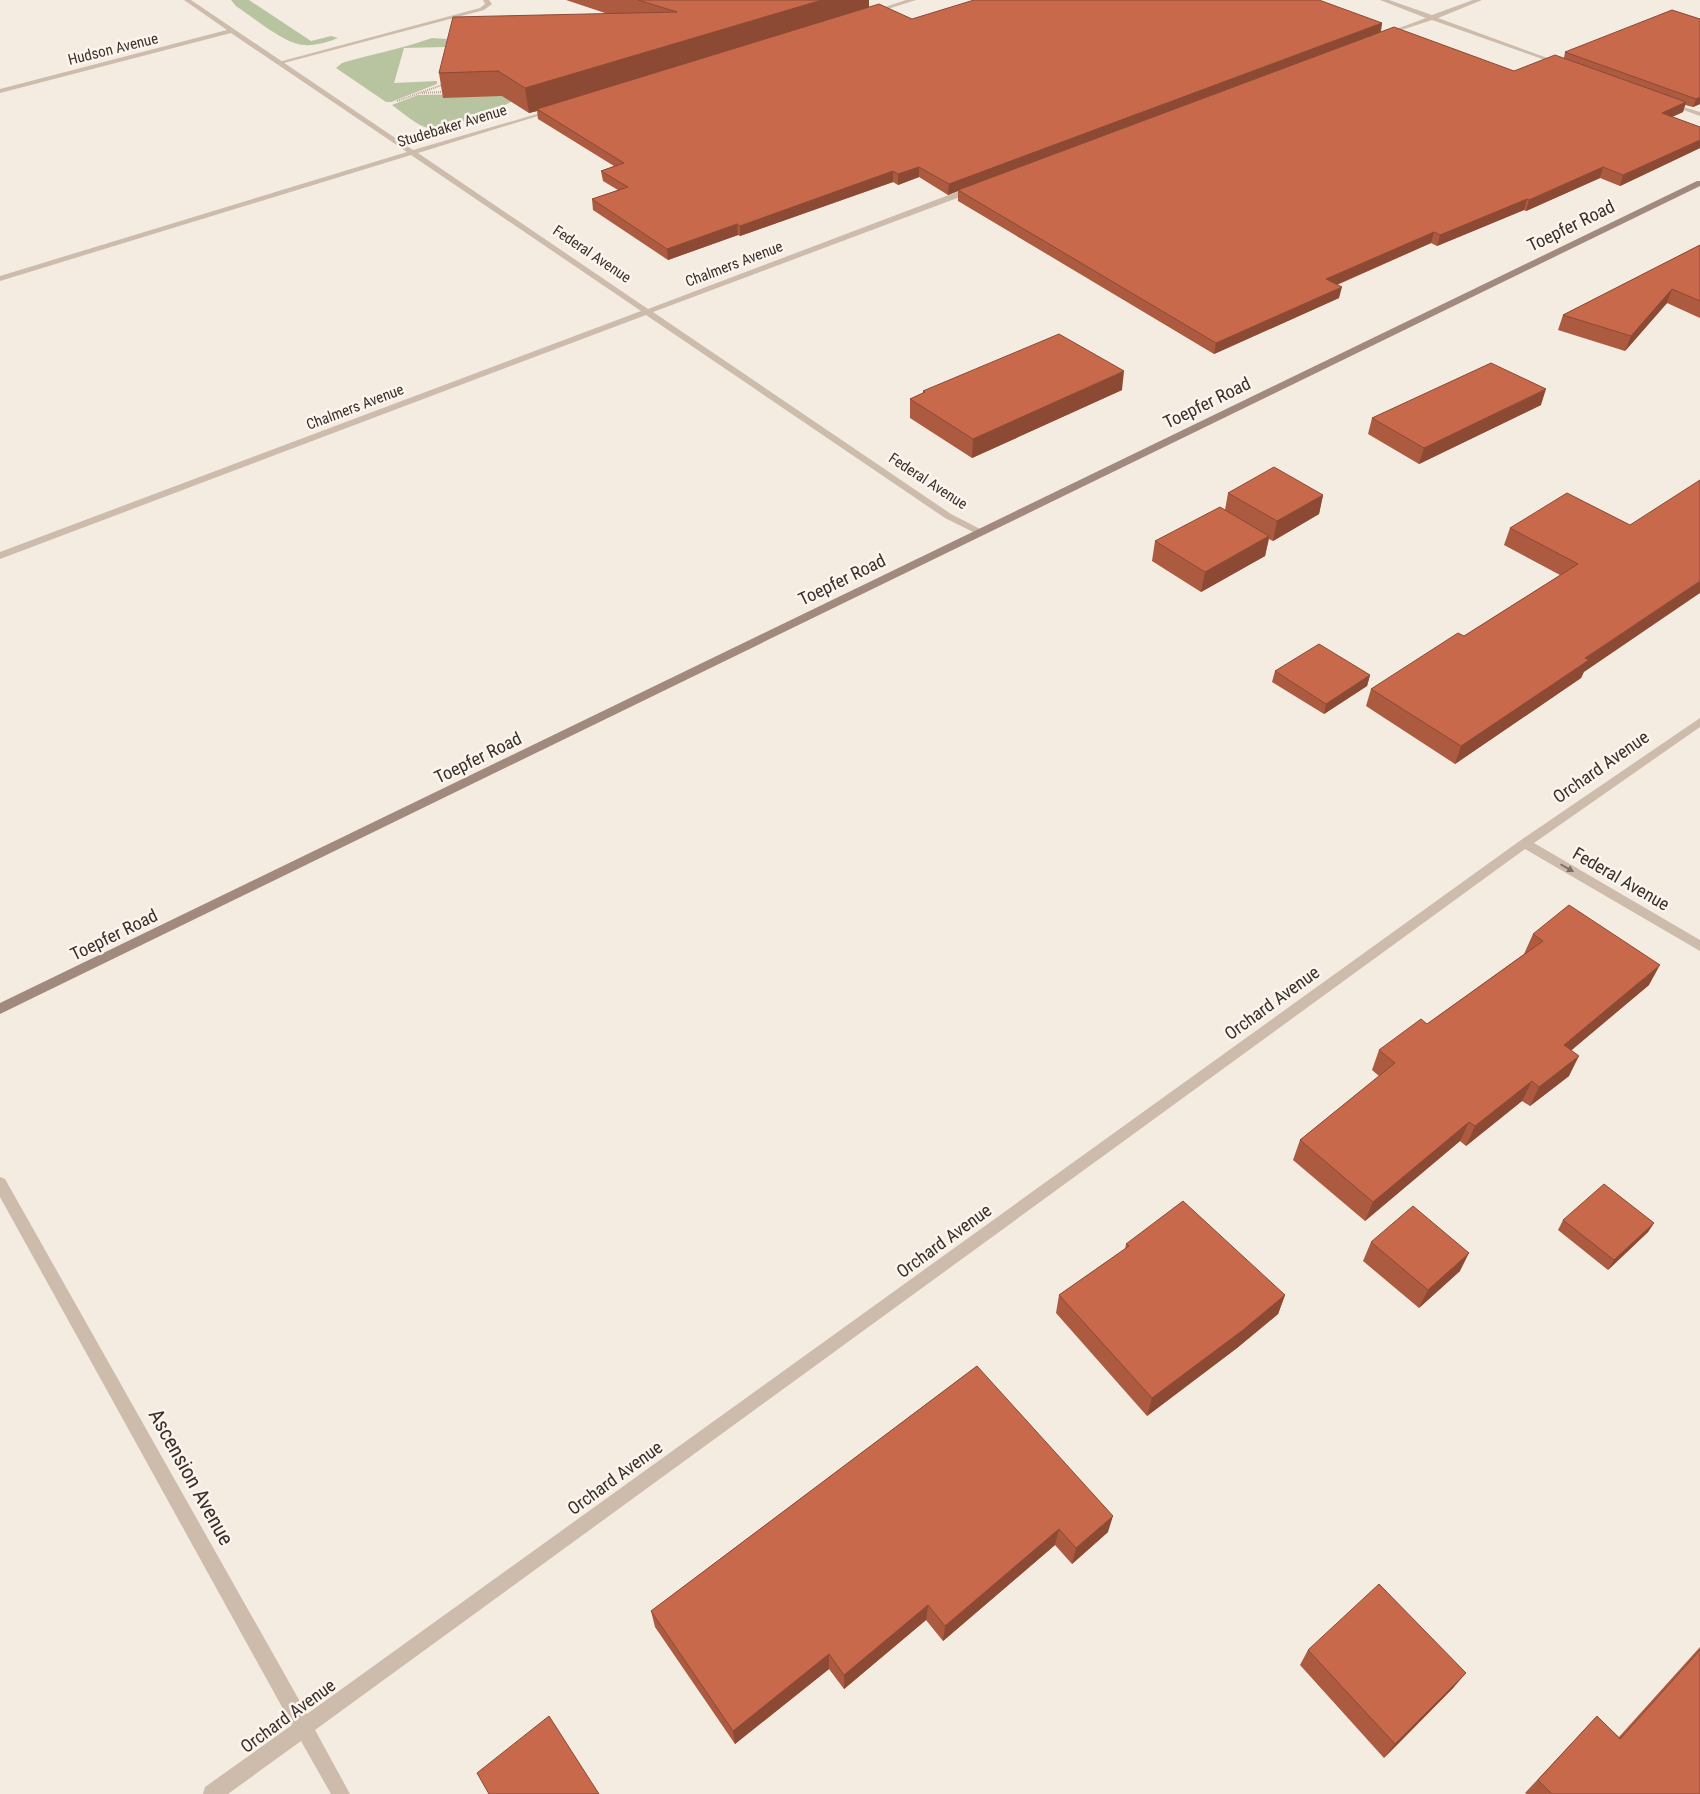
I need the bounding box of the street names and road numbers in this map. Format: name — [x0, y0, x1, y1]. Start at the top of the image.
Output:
street label: Hudson Avenue — [66, 29, 160, 69]
street label: Studebaker Avenue — [395, 101, 509, 151]
street label: Toepfer Road — [1524, 195, 1618, 256]
street label: Federal Avenue — [550, 221, 634, 287]
street label: Chalmers Avenue — [683, 237, 785, 291]
street label: Toepfer Road — [1160, 372, 1254, 433]
street label: Chalmers Avenue — [304, 380, 406, 434]
street label: Federal Avenue — [885, 449, 971, 513]
street label: Toepfer Road — [795, 549, 889, 610]
street label: Orchard Avenue — [1549, 726, 1653, 807]
street label: Toepfer Road — [431, 727, 525, 788]
street label: Federal Avenue — [1569, 842, 1673, 915]
street label: Toepfer Road — [67, 904, 161, 965]
street label: Orchard Avenue — [1220, 961, 1323, 1044]
street label: Orchard Avenue — [892, 1199, 995, 1282]
street label: Ascension Avenue — [144, 1405, 238, 1549]
street label: Orchard Avenue — [563, 1436, 666, 1519]
street label: Orchard Avenue — [236, 1674, 339, 1757]

